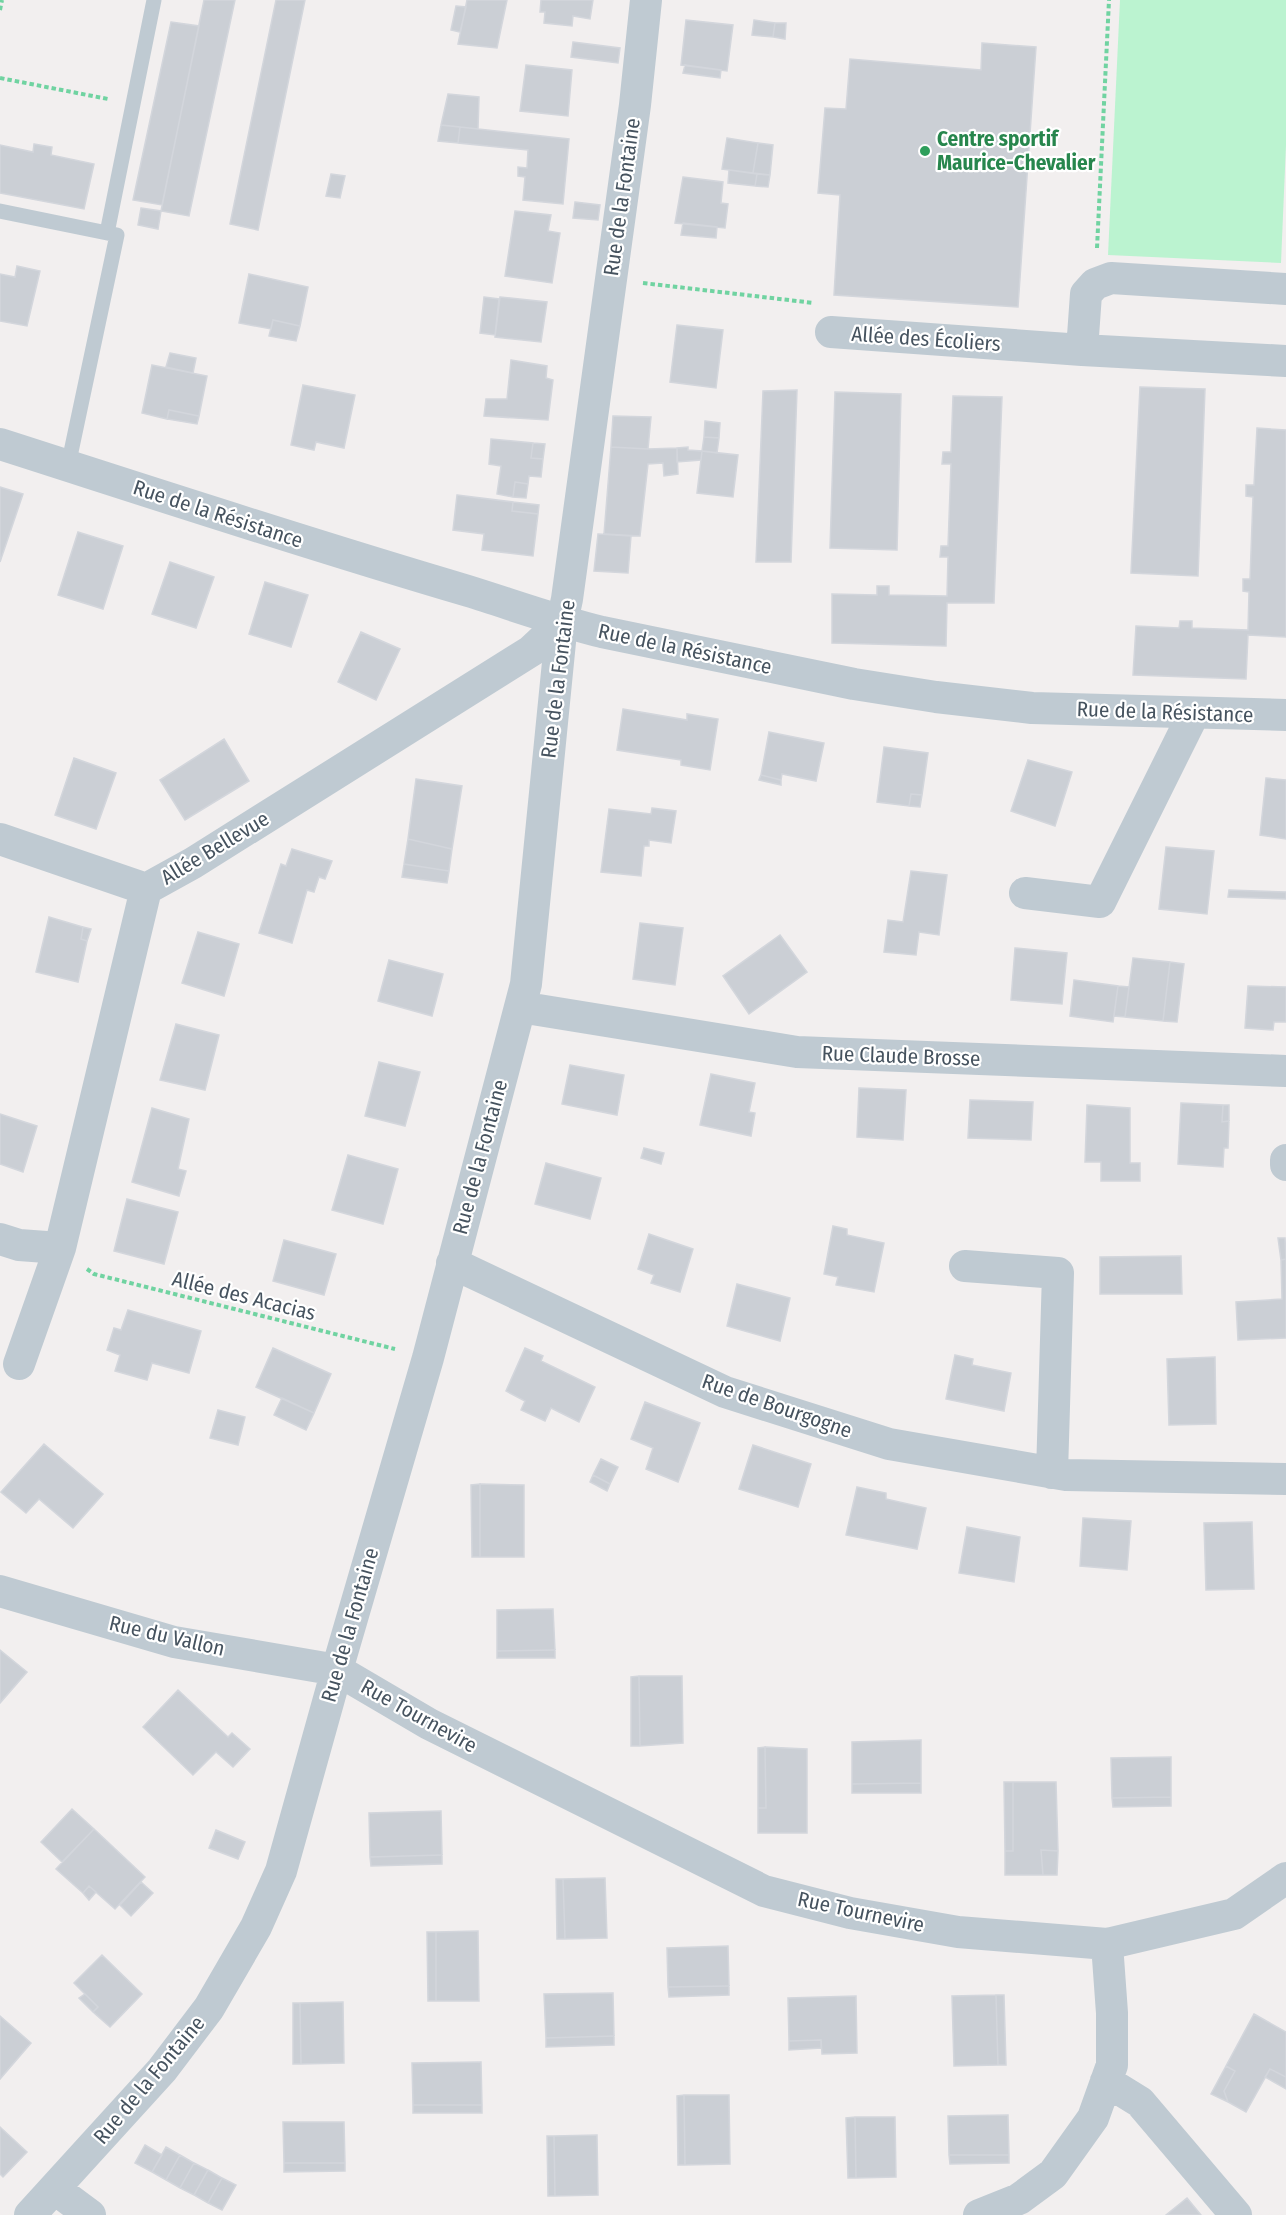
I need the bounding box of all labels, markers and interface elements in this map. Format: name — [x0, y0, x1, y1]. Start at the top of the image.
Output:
street label: Rue de la Fontaine — [598, 116, 646, 278]
place label: Centre sportif Maurice-Chevalier — [937, 126, 1096, 176]
marker: Centre sportif Maurice-Chevalier — [918, 144, 932, 158]
street label: Allée des Écoliers — [851, 321, 1002, 357]
street label: Rue de la Résistance — [130, 474, 306, 554]
street label: Rue de la Fontaine — [535, 598, 581, 760]
street label: Rue de la Résistance — [596, 618, 774, 680]
street label: Rue de la Résistance — [1076, 696, 1254, 728]
street label: Allée Bellevue — [156, 806, 274, 890]
street label: Rue Claude Brosse — [821, 1040, 981, 1072]
street label: Rue de la Fontaine — [447, 1077, 513, 1237]
street label: Allée des Acacias — [170, 1266, 318, 1326]
street label: Rue de Bourgogne — [699, 1368, 855, 1444]
street label: Rue de la Fontaine — [316, 1545, 384, 1705]
street label: Rue du Vallon — [107, 1610, 227, 1662]
street label: Rue Tournevire — [356, 1673, 482, 1759]
street label: Rue Tournevire — [795, 1886, 927, 1938]
street label: Rue de la Fontaine — [88, 2011, 210, 2149]

